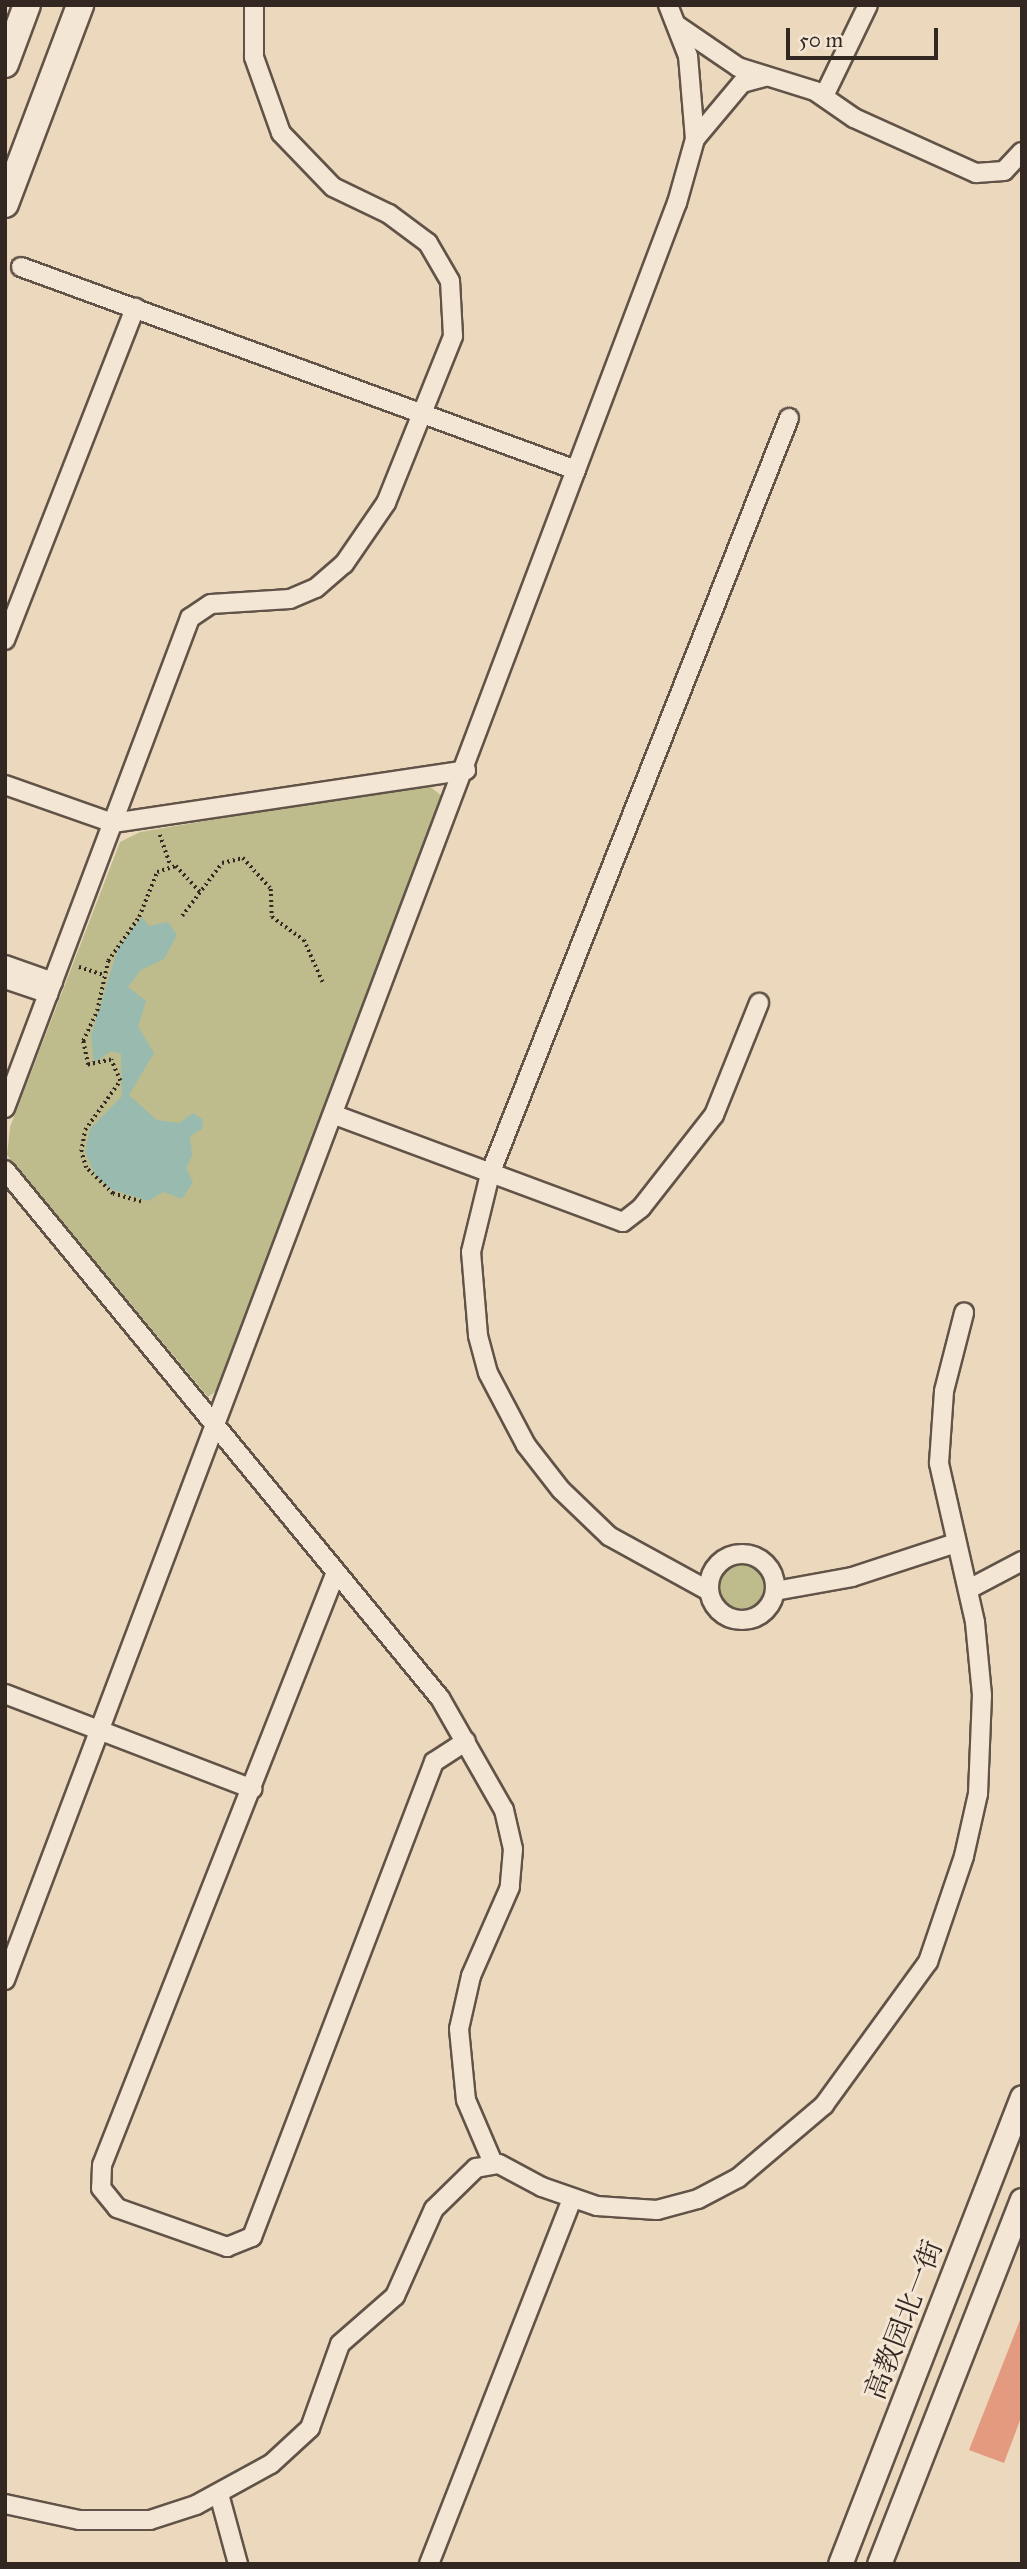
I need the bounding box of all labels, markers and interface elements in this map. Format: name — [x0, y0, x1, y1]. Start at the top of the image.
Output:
scale bar — [789, 14, 941, 58]
text: 50 m — [799, 27, 843, 53]
street label: 高教园北一街 — [858, 2236, 950, 2404]

